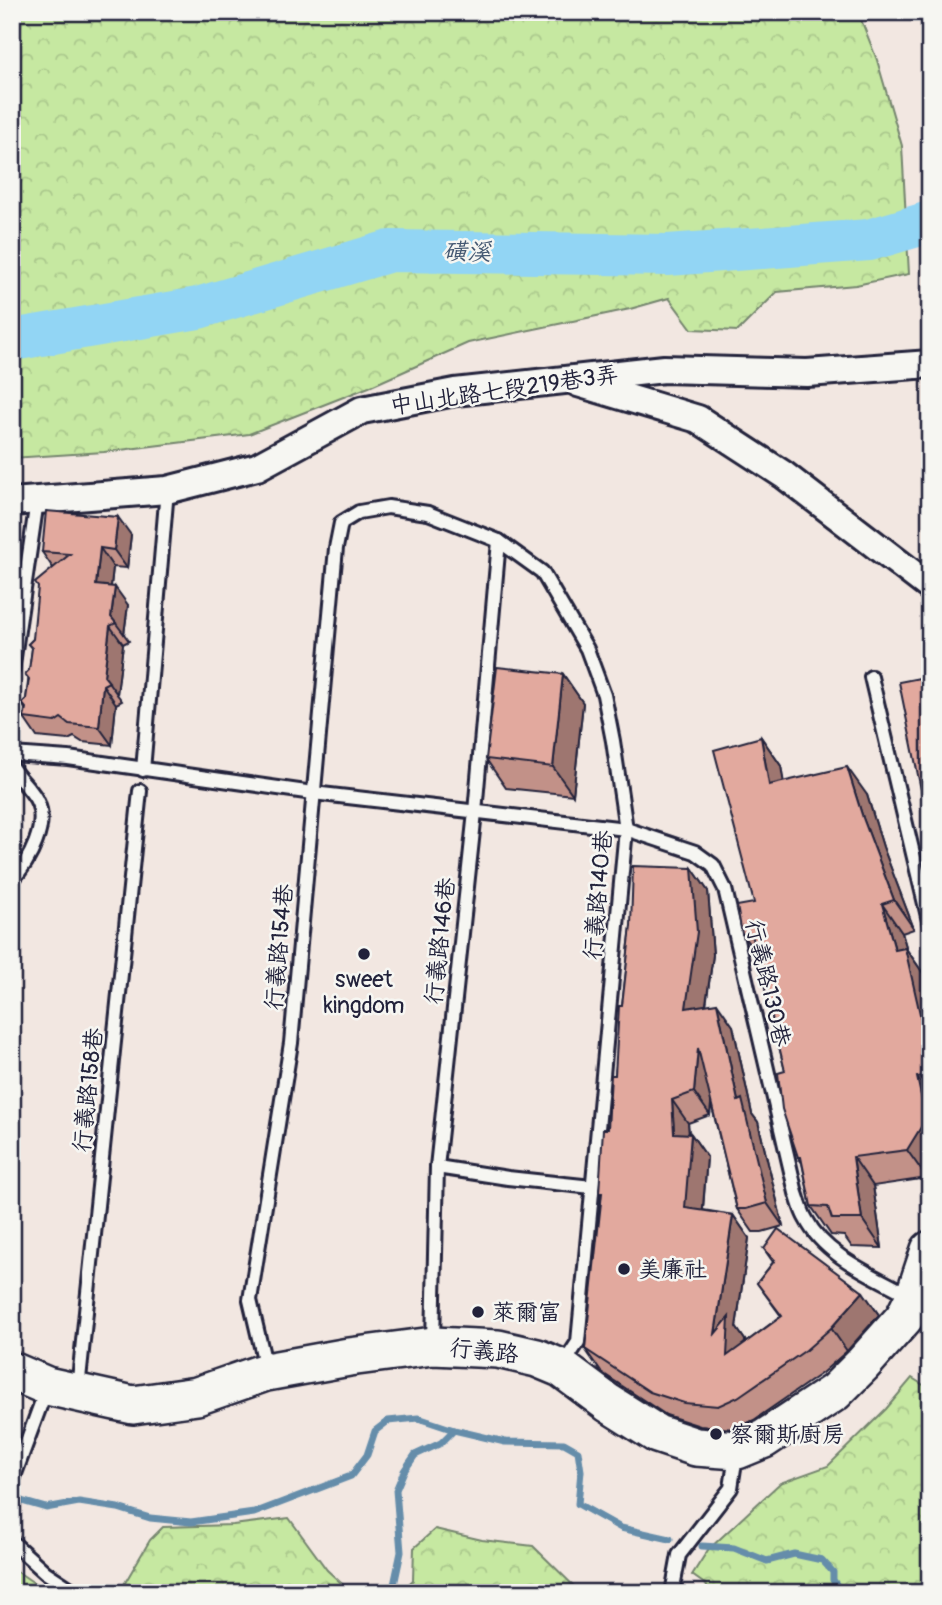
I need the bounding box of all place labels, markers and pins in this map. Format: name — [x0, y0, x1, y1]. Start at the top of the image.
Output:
marker: sweet kingdom — [356, 946, 372, 962]
place label: sweet kingdom — [324, 965, 404, 1020]
place label: 美廉社 — [638, 1255, 707, 1284]
marker: 美廉社 — [616, 1261, 632, 1277]
place label: 萊爾富 — [492, 1298, 561, 1327]
marker: 萊爾富 — [470, 1304, 486, 1320]
place label: 察爾斯廚房 — [730, 1420, 845, 1449]
marker: 察爾斯廚房 — [708, 1426, 724, 1442]

